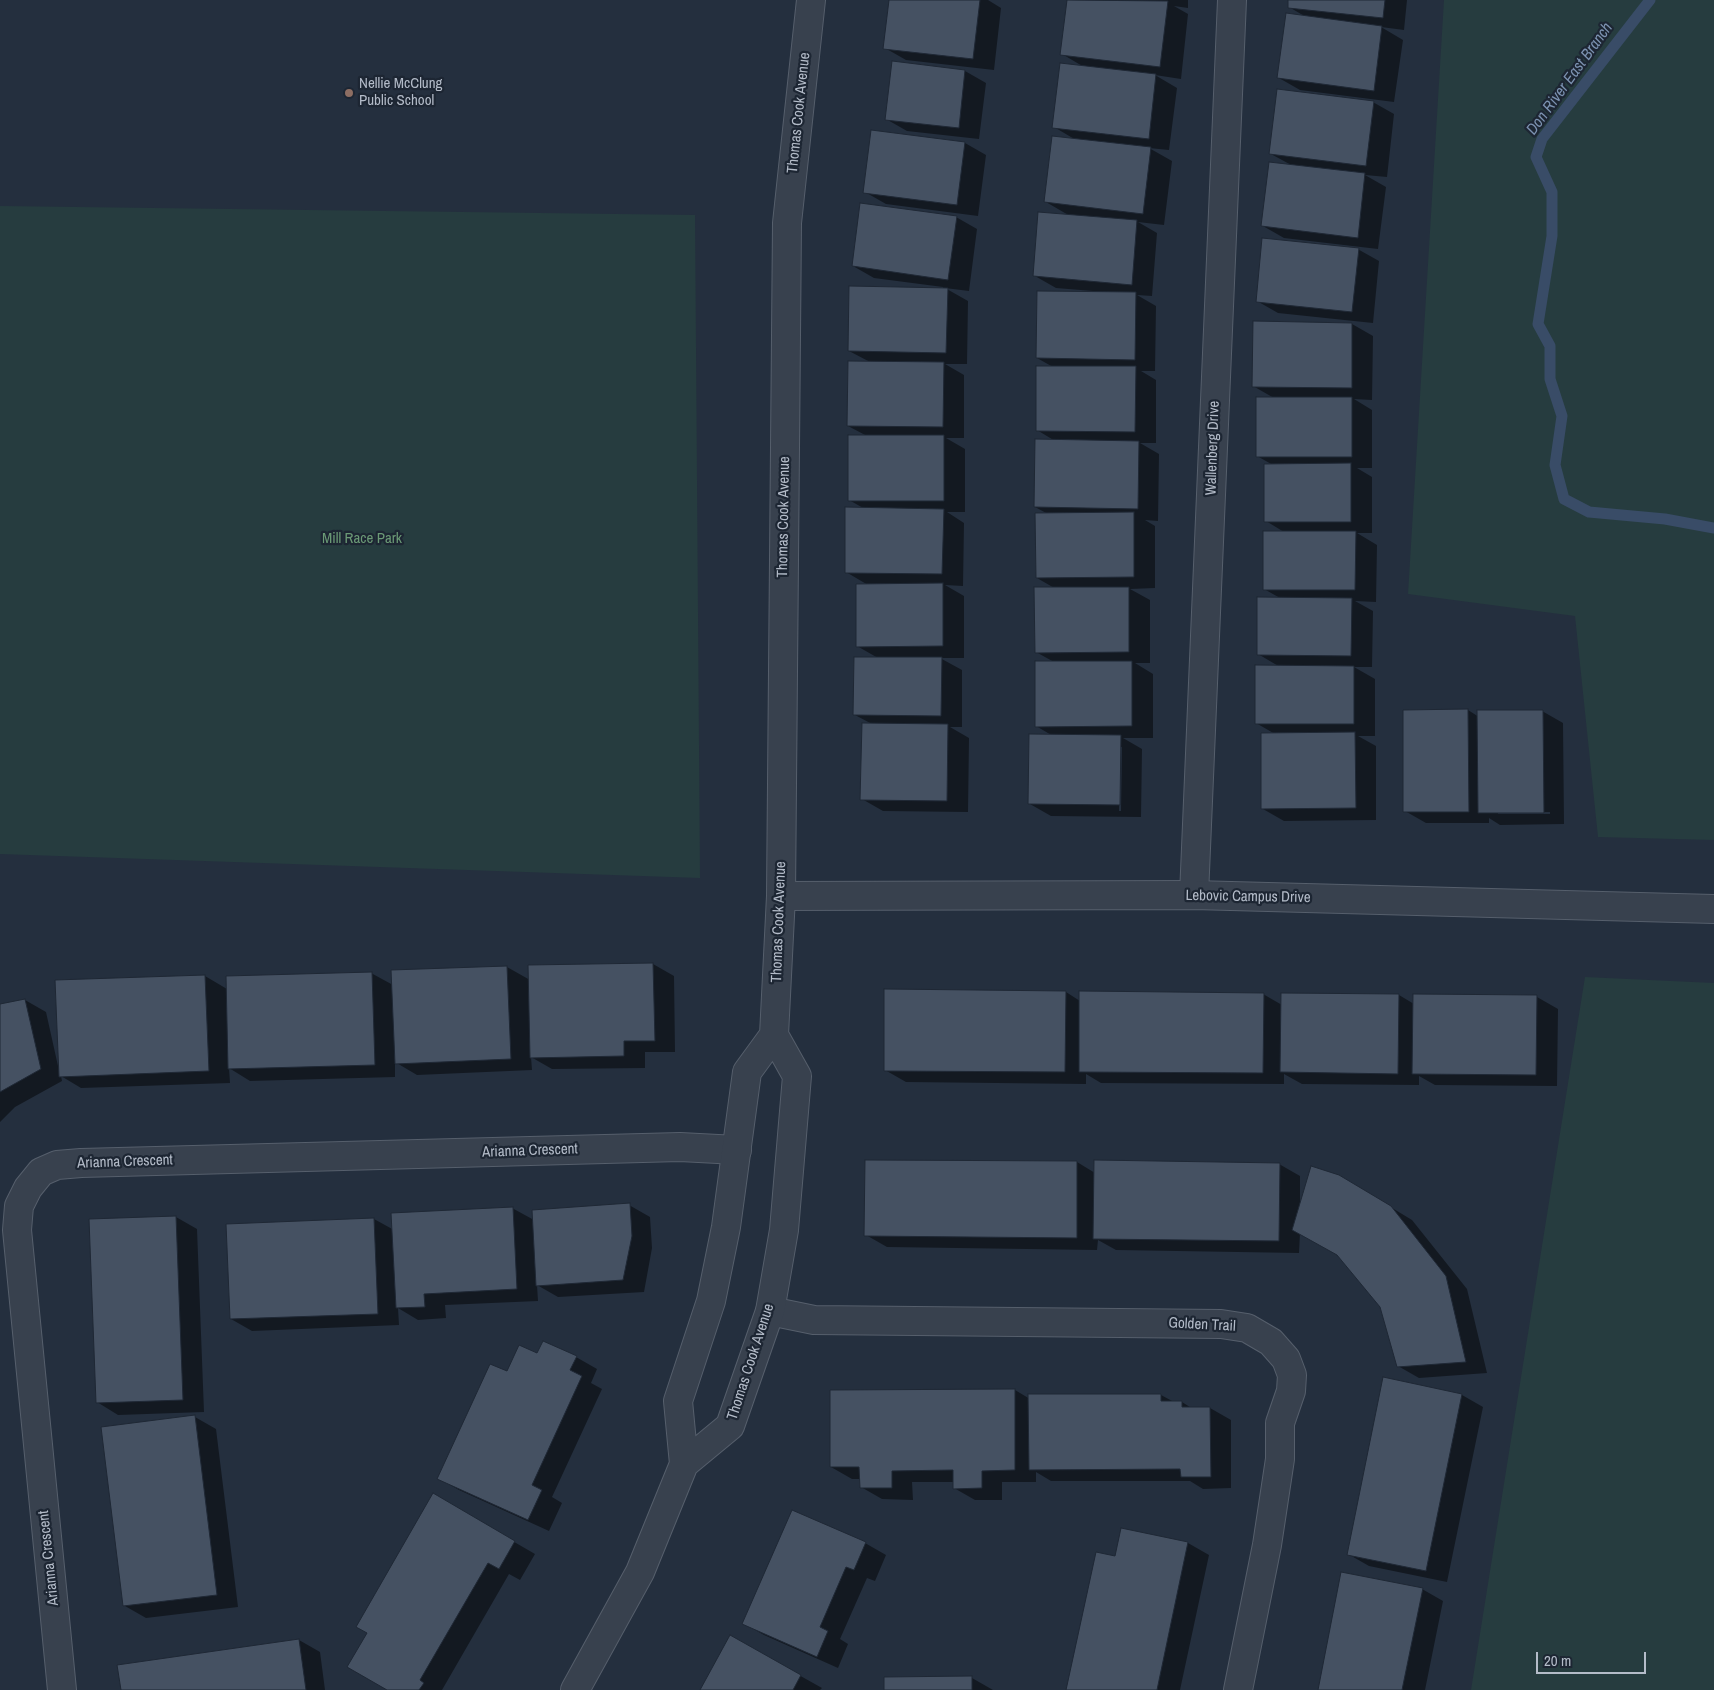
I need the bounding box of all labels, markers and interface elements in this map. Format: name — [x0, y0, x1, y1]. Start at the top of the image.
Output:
water label: Don River East Branch — [1523, 19, 1617, 139]
street label: Thomas Cook Avenue — [784, 52, 814, 174]
place label: Nellie McClung Public School — [359, 75, 442, 110]
marker: Nellie McClung Public School — [343, 87, 355, 99]
street label: Wallenberg Drive — [1202, 400, 1224, 496]
street label: Thomas Cook Avenue — [774, 456, 794, 578]
park label: Mill Race Park — [322, 530, 402, 548]
street label: Thomas Cook Avenue — [768, 861, 790, 983]
street label: Lebovic Campus Drive — [1185, 887, 1311, 907]
street label: Arianna Crescent — [482, 1140, 578, 1162]
street label: Arianna Crescent — [77, 1151, 173, 1173]
street label: Thomas Cook Avenue — [724, 1301, 778, 1423]
street label: Golden Trail — [1168, 1314, 1236, 1336]
street label: Arianna Crescent — [35, 1509, 63, 1607]
scale bar — [1539, 1642, 1649, 1674]
text: 20 m — [1544, 1650, 1571, 1671]

